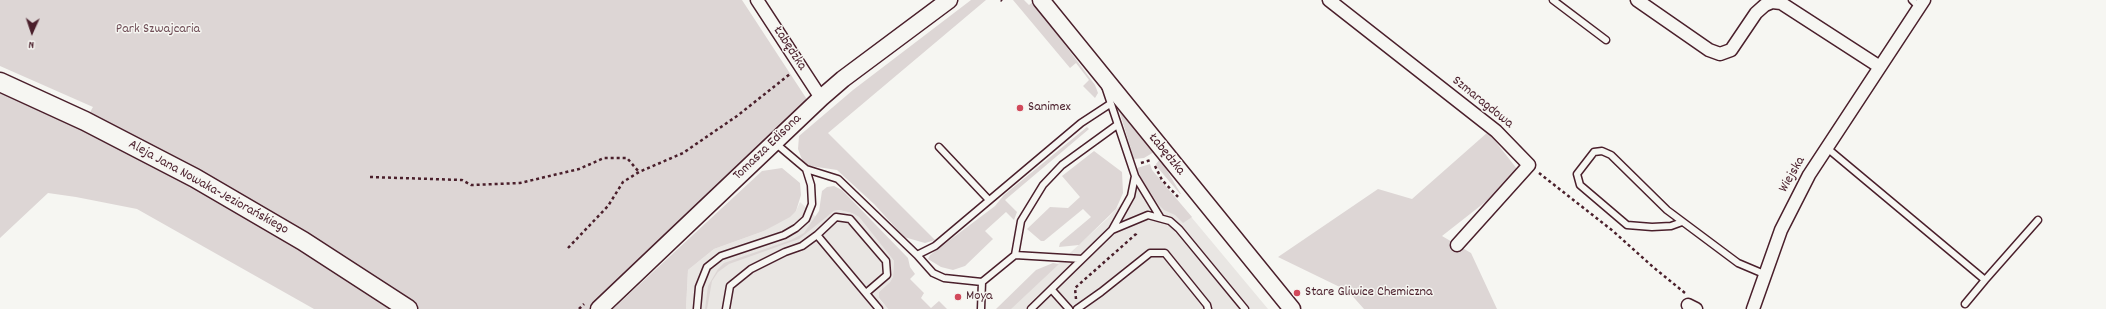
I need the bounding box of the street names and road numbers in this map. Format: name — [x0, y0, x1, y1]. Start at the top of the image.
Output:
street label: Łabędzka — [769, 24, 809, 74]
street label: Szmaragdowa — [1448, 73, 1516, 133]
street label: Tomasza Edisona — [730, 111, 806, 185]
street label: Łabędzka — [1144, 131, 1188, 179]
street label: Aleja Jana Nowaka-Jeziorańskiego — [125, 137, 291, 239]
street label: Wiejska — [1776, 154, 1810, 196]

